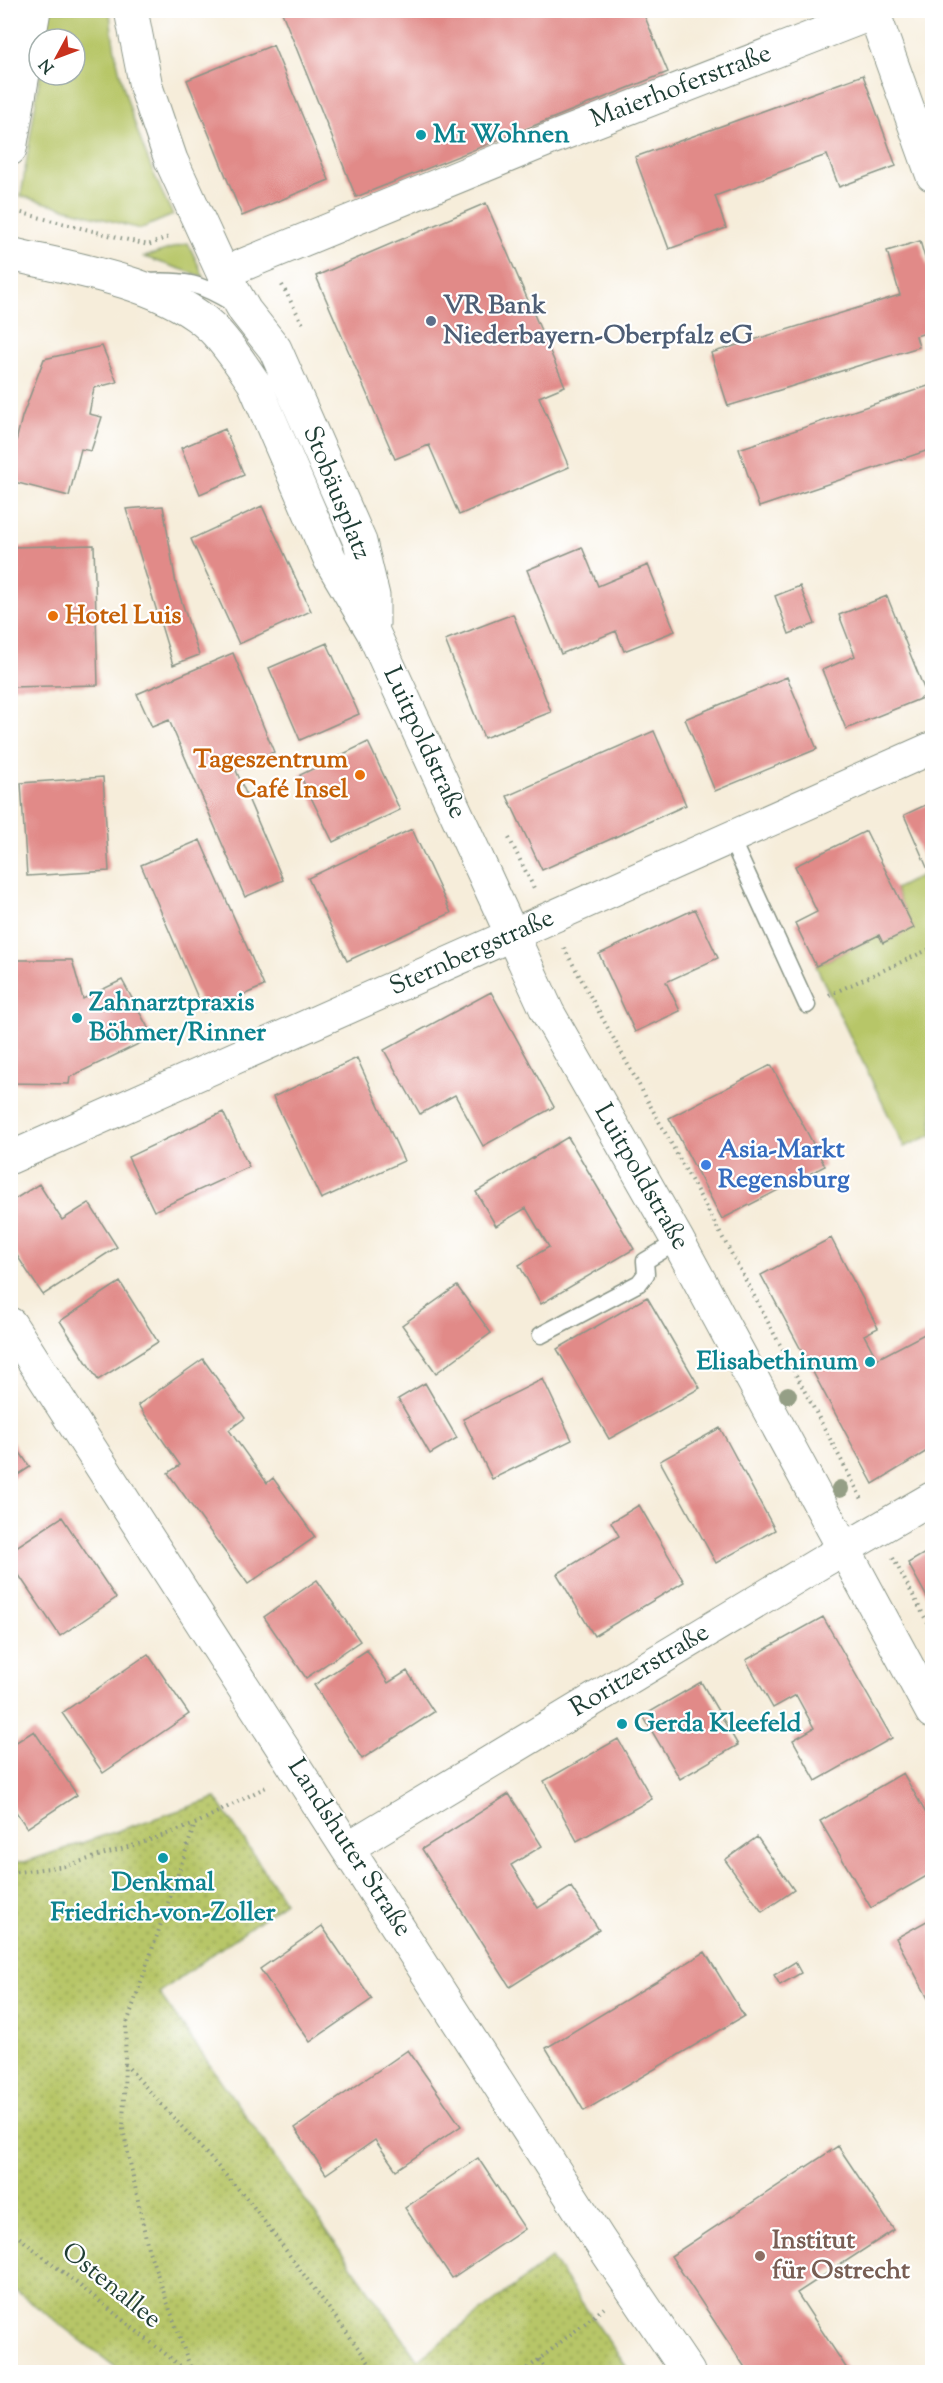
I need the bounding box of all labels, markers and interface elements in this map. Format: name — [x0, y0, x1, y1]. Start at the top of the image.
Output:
north arrow — [27, 27, 87, 87]
street label: Maierhoferstraße — [585, 35, 777, 139]
text: N — [35, 53, 60, 78]
place label: M1 Wohnen — [433, 117, 570, 154]
marker: M1 Wohnen — [414, 128, 428, 142]
place label: VR Bank Niederbayern-Oberpfalz eG — [443, 288, 753, 355]
marker: VR Bank Niederbayern-Oberpfalz eG — [424, 314, 438, 328]
street label: Stobäusplatz — [292, 421, 380, 566]
place label: Hotel Luis — [65, 598, 182, 635]
marker: Hotel Luis — [46, 609, 60, 623]
street label: Luitpoldstraße — [373, 661, 475, 825]
place label: Tageszentrum Café Insel — [193, 742, 349, 809]
marker: Tageszentrum Café Insel — [353, 768, 367, 782]
street label: Sternbergstraße — [384, 900, 560, 1006]
place label: Zahnarztpraxis Böhmer/Rinner — [89, 985, 266, 1052]
marker: Zahnarztpraxis Böhmer/Rinner — [70, 1011, 84, 1025]
street label: Luitpoldstraße — [584, 1097, 698, 1257]
place label: Asia-Markt Regensburg — [718, 1132, 850, 1199]
marker: Asia-Markt Regensburg — [699, 1158, 713, 1172]
place label: Elisabethinum — [696, 1344, 858, 1381]
marker: Elisabethinum — [863, 1355, 877, 1369]
street label: Roritzerstraße — [563, 1615, 717, 1727]
place label: Gerda Kleefeld — [634, 1706, 802, 1743]
marker: Gerda Kleefeld — [615, 1717, 629, 1731]
street label: Landshuter Straße — [277, 1752, 421, 1944]
marker: Denkmal Friedrich-von-Zoller — [156, 1851, 170, 1865]
place label: Denkmal Friedrich-von-Zoller — [50, 1865, 276, 1932]
place label: Institut für Ostrecht — [772, 2223, 910, 2290]
street label: Ostenallee — [53, 2234, 169, 2338]
marker: Institut für Ostrecht — [753, 2249, 767, 2263]

